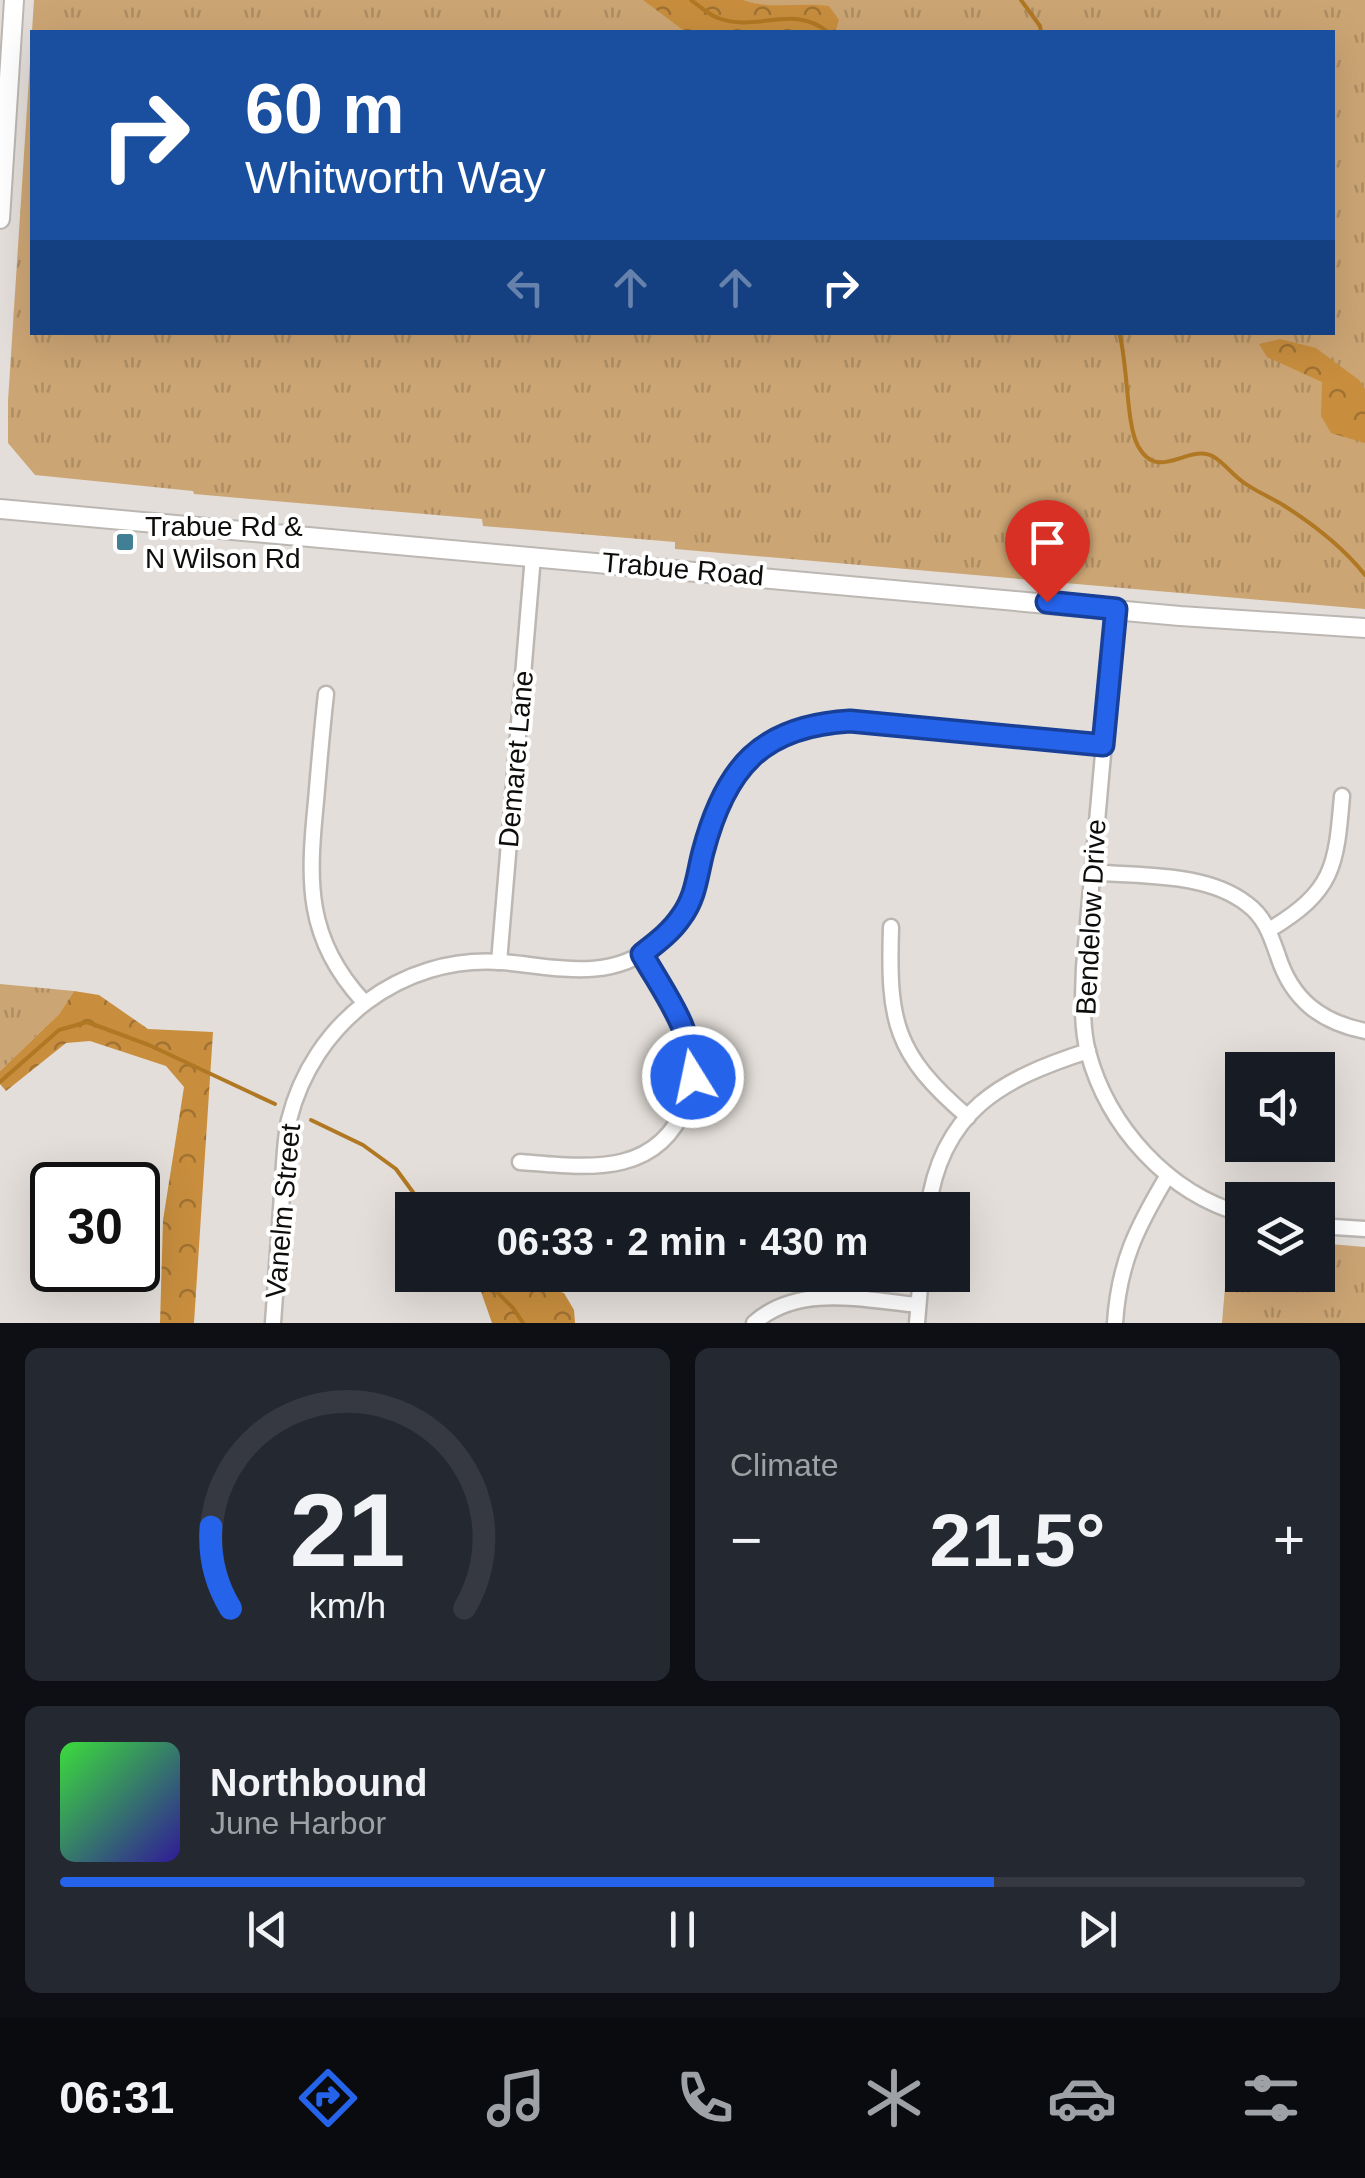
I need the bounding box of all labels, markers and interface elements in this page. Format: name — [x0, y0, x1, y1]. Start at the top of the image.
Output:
icon: right — [80, 70, 210, 200]
text: 60 m — [245, 70, 405, 148]
text: Whitworth Way — [245, 152, 546, 203]
icon: left — [498, 260, 553, 315]
icon: ahead — [603, 260, 658, 315]
icon: ahead — [708, 260, 763, 315]
icon: right — [813, 260, 868, 315]
pin — [1005, 500, 1090, 603]
place label: Trabue Rd & N Wilson Rd — [145, 511, 303, 574]
icon: arrive — [1020, 515, 1075, 570]
marker: Trabue Rd & N Wilson Rd — [114, 531, 136, 553]
street label: Trabue Road — [601, 546, 765, 592]
street label: Demaret Lane — [493, 669, 539, 849]
street label: Bendelow Drive — [1070, 818, 1112, 1016]
position arrow — [641, 1025, 745, 1129]
map controls — [1225, 1052, 1335, 1292]
button: sound — [1225, 1052, 1335, 1162]
street label: Vanelm Street — [260, 1122, 306, 1300]
speed limit sign: 30 — [30, 1162, 160, 1292]
button: layers — [1225, 1182, 1335, 1292]
text: 06:33 · 2 min · 430 m — [497, 1221, 868, 1263]
text: Climate — [730, 1447, 838, 1483]
text: 21 — [290, 1472, 405, 1588]
text: 21.5° — [930, 1498, 1105, 1582]
text: − — [730, 1509, 762, 1571]
text: + — [1273, 1509, 1305, 1571]
text: km/h — [309, 1586, 386, 1626]
text: Northbound — [210, 1762, 427, 1804]
text: June Harbor — [210, 1805, 386, 1841]
icon: previous — [240, 1902, 295, 1957]
icon: pause — [655, 1902, 710, 1957]
icon: next — [1070, 1902, 1125, 1957]
icon: directions — [293, 2063, 363, 2133]
icon: music — [481, 2063, 551, 2133]
icon: phone — [670, 2063, 740, 2133]
icon: climate — [859, 2063, 929, 2133]
icon: car — [1047, 2063, 1117, 2133]
icon: filters — [1236, 2063, 1306, 2133]
text: 06:31 — [59, 2072, 174, 2123]

